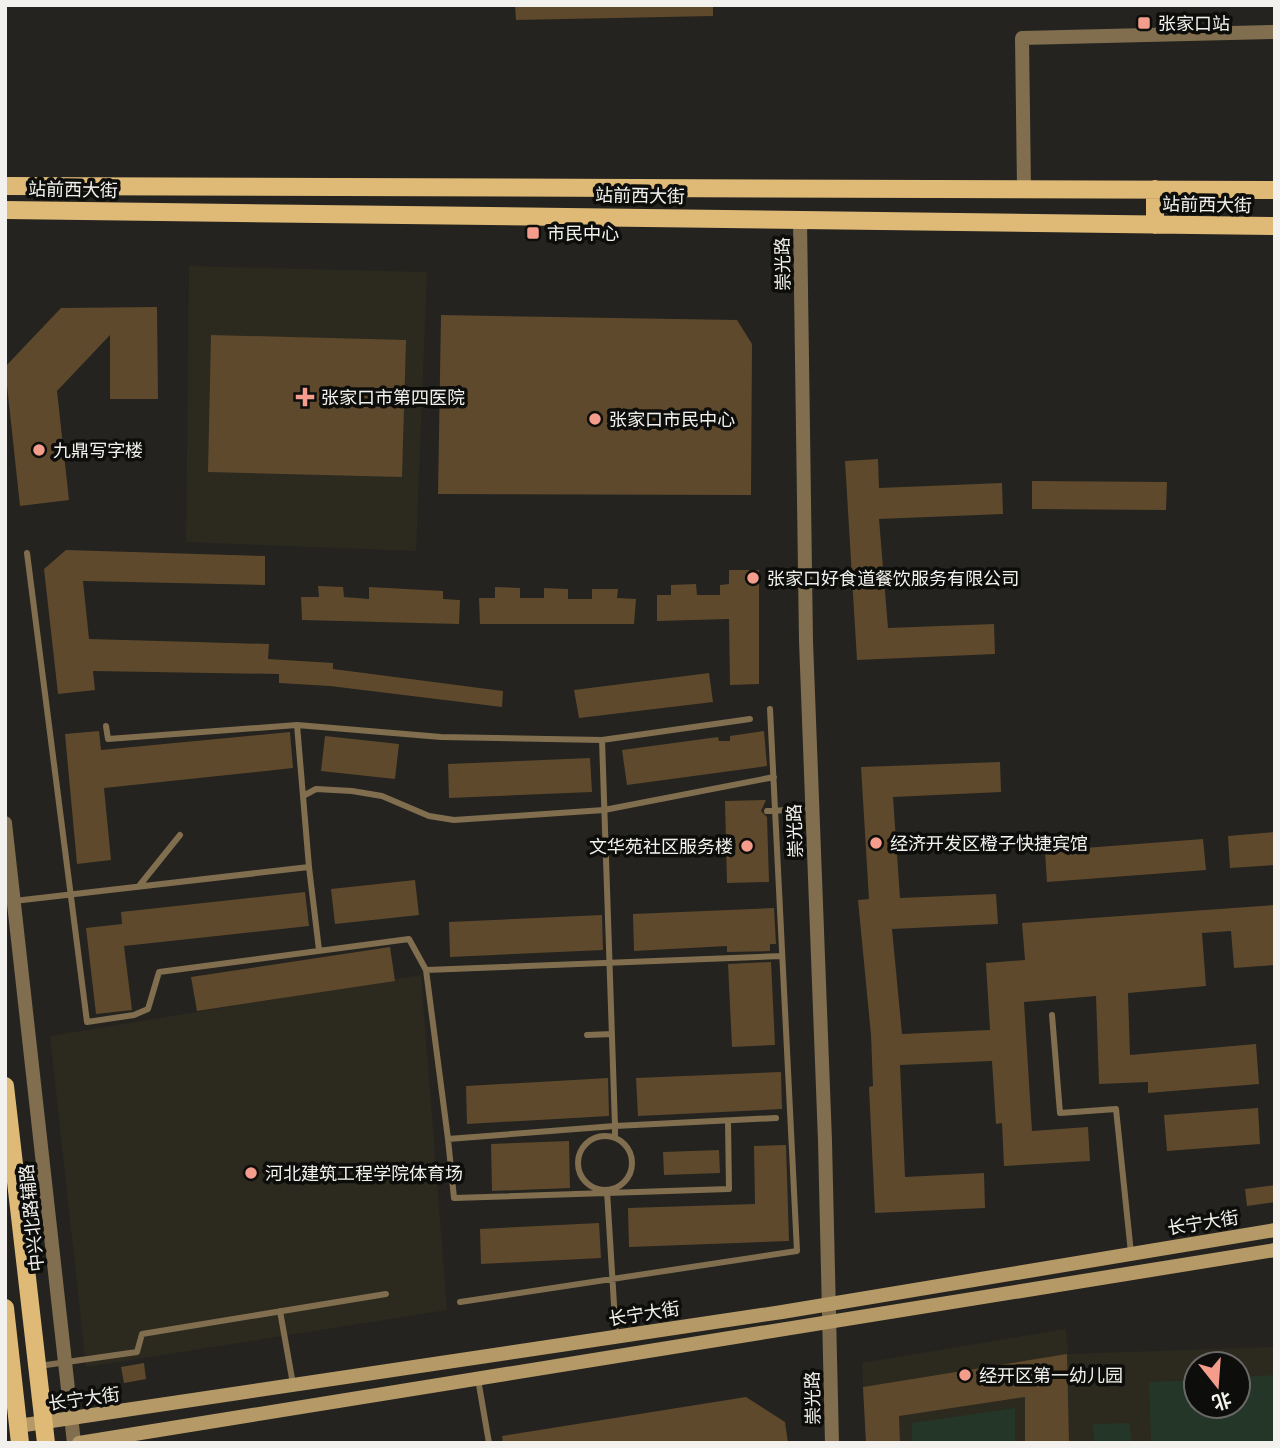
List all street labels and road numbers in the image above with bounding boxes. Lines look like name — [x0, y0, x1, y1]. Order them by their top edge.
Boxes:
street label: 站前西大街 — [28, 176, 118, 202]
street label: 站前西大街 — [595, 182, 685, 208]
street label: 站前西大街 — [1162, 191, 1252, 217]
street label: 崇光路 — [770, 237, 794, 291]
street label: 崇光路 — [781, 804, 807, 858]
street label: 中兴北路辅路 — [13, 1163, 49, 1273]
street label: 长宁大街 — [1166, 1205, 1240, 1239]
street label: 长宁大街 — [607, 1296, 681, 1330]
street label: 崇光路 — [800, 1371, 824, 1425]
street label: 长宁大街 — [47, 1381, 121, 1415]

